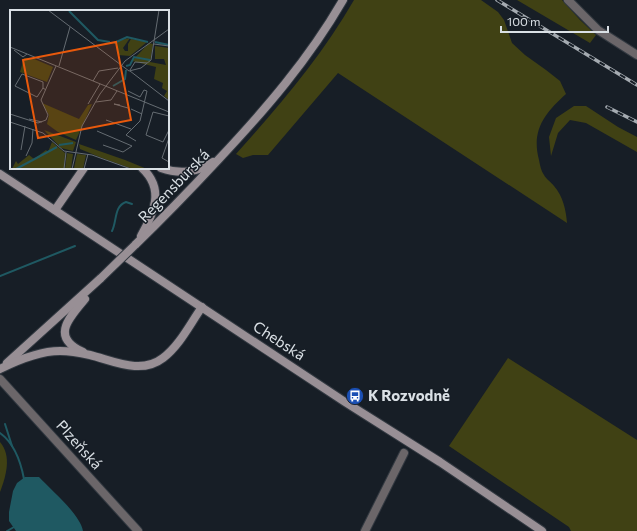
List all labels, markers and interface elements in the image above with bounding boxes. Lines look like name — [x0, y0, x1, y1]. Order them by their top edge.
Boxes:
scale bar — [501, 8, 608, 34]
inset map — [10, 10, 169, 169]
text: 100 m — [507, 14, 541, 28]
street label: Regensburská — [134, 145, 213, 226]
street label: Chebská — [250, 317, 309, 364]
bus stop icon: K Rozvodně — [345, 386, 365, 406]
place label: K Rozvodně — [368, 386, 450, 404]
street label: Plzeňská — [53, 416, 106, 473]

